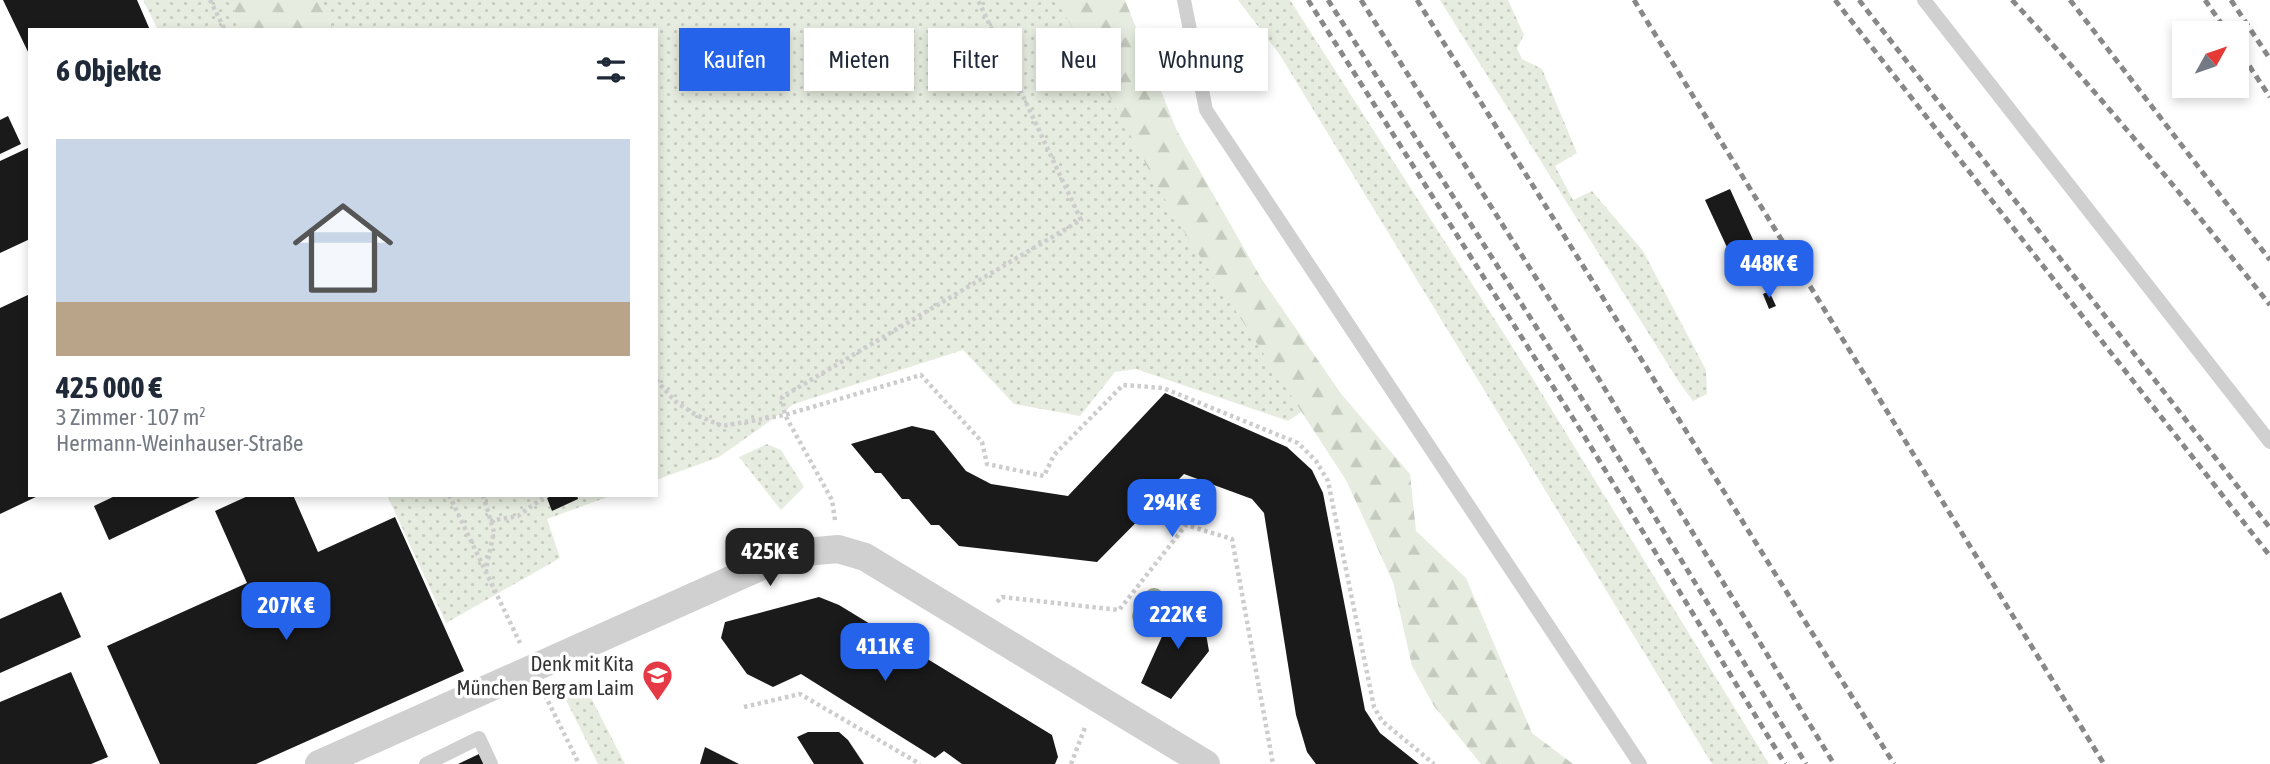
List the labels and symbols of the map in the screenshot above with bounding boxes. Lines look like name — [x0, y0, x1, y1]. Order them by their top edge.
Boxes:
north arrow — [2172, 21, 2249, 98]
pin: 448K € — [1712, 240, 1826, 300]
pin: 294K € — [1115, 480, 1229, 539]
pin: 425K € — [713, 528, 827, 588]
pin: 207K € — [229, 582, 343, 642]
pin: 222K € — [1121, 592, 1235, 651]
pin: 411K € — [828, 624, 942, 683]
place label: Denk mit Kita München Berg am Laim — [456, 651, 634, 699]
school or university icon: Denk mit Kita München Berg am Laim — [640, 659, 674, 703]

